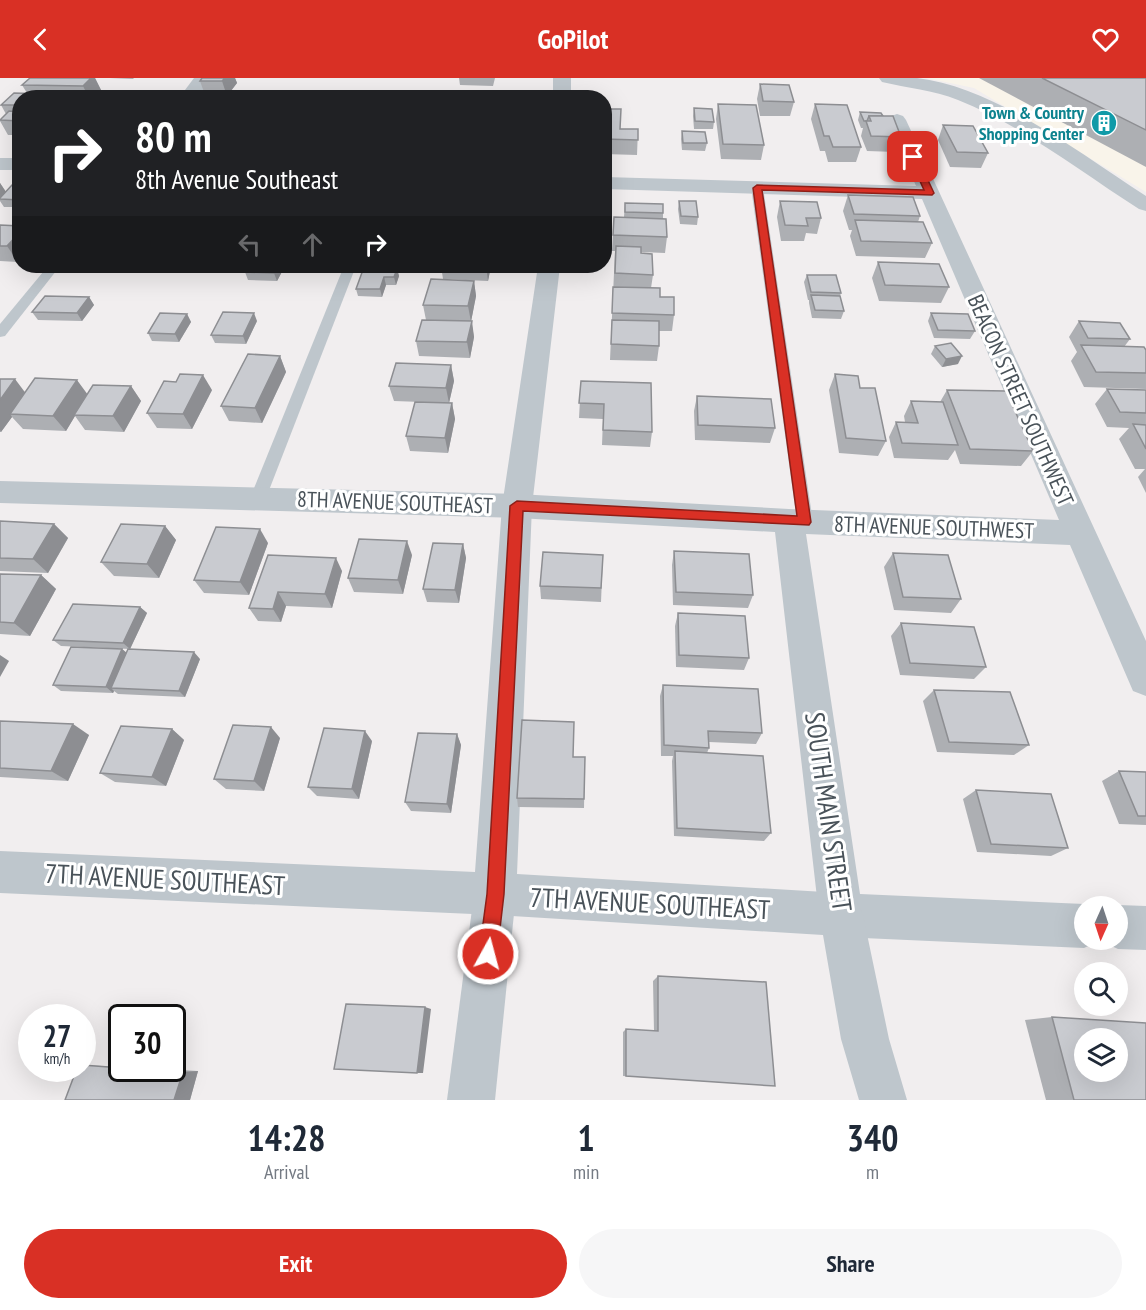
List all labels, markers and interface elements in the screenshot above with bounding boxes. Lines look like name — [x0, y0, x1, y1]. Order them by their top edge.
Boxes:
text: GoPilot — [538, 22, 608, 56]
icon: back — [24, 23, 57, 56]
icon: heart — [1089, 23, 1122, 56]
place label: Town & Country Shopping Center — [979, 101, 1085, 145]
building icon: Town & Country Shopping Center — [1089, 108, 1119, 138]
text: 80 m — [135, 109, 212, 164]
icon: right — [36, 114, 114, 192]
pin — [887, 131, 938, 182]
icon: arrive — [896, 140, 929, 173]
text: 8th Avenue Southeast — [135, 162, 338, 196]
icon: left — [233, 228, 266, 261]
icon: ahead — [296, 228, 329, 261]
icon: right — [359, 228, 392, 261]
street label: BEACON STREET SOUTHWEST — [962, 290, 1080, 510]
street label: 8TH AVENUE SOUTHEAST — [297, 485, 494, 519]
street label: 8TH AVENUE SOUTHWEST — [833, 510, 1035, 544]
street label: SOUTH MAIN STREET — [798, 710, 860, 914]
street label: 7TH AVENUE SOUTHEAST — [44, 856, 286, 902]
street label: 7TH AVENUE SOUTHEAST — [529, 880, 771, 926]
north arrow — [1074, 896, 1128, 950]
map controls — [1074, 896, 1128, 1082]
position arrow — [456, 922, 520, 986]
button: search — [1074, 962, 1128, 1016]
speed limit sign: 30 — [108, 1004, 186, 1082]
text: 27 — [43, 1016, 71, 1055]
button: layers — [1074, 1028, 1128, 1082]
text: km/h — [44, 1049, 70, 1068]
text: 14:28 — [248, 1114, 325, 1161]
text: 1 — [577, 1114, 595, 1161]
text: 340 — [847, 1114, 898, 1161]
text: Arrival — [264, 1159, 309, 1185]
text: min — [573, 1159, 599, 1185]
text: m — [866, 1159, 879, 1185]
button: Exit — [24, 1229, 567, 1298]
button: Share — [579, 1229, 1122, 1298]

